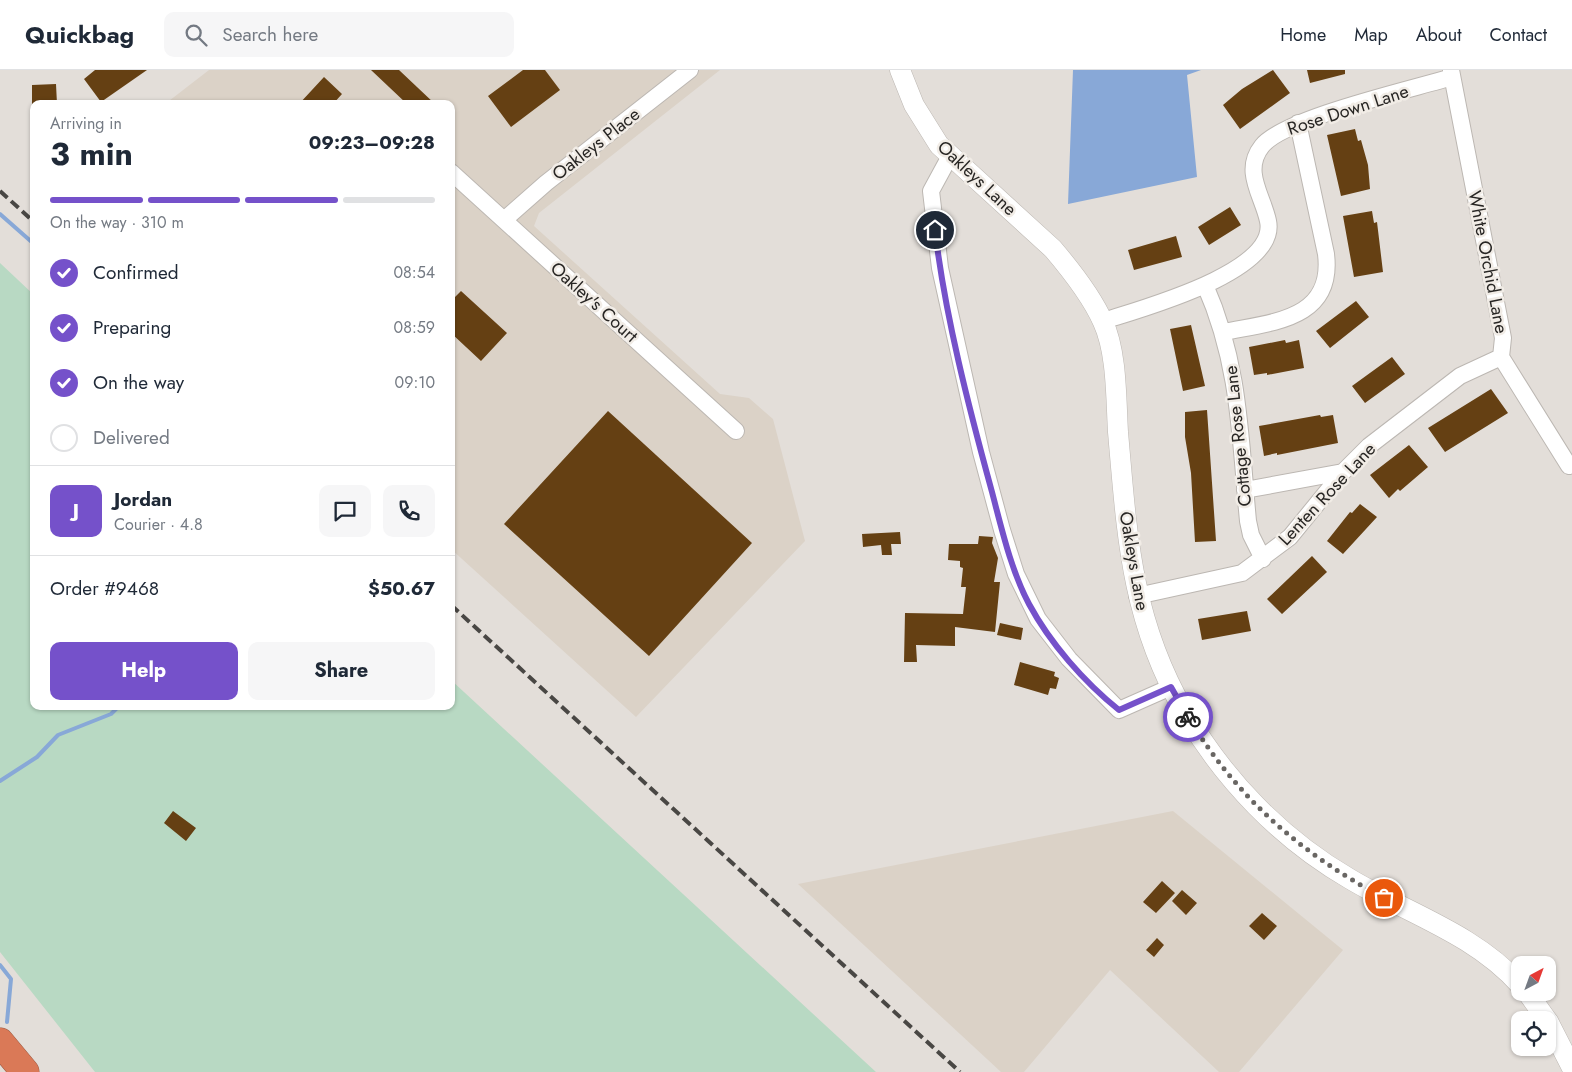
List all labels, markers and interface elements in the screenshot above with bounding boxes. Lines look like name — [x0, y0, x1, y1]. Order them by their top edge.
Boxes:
search box — [164, 12, 514, 57]
text: Quickbag — [25, 17, 134, 52]
icon: search — [182, 21, 210, 49]
text: Search here — [222, 21, 318, 48]
text: Home — [1280, 22, 1326, 48]
text: Map — [1354, 22, 1388, 48]
text: About — [1416, 22, 1461, 48]
text: Contact — [1489, 22, 1547, 48]
street label: Rose Down Lane — [1284, 78, 1412, 142]
street label: Oakleys Place — [547, 101, 645, 187]
text: Arriving in — [50, 112, 122, 135]
text: 09:23–09:28 — [309, 129, 435, 156]
text: 3 min — [50, 131, 133, 177]
street label: Oakleys Lane — [932, 134, 1022, 222]
street label: White Orchid Lane — [1461, 188, 1515, 336]
pin — [914, 209, 956, 251]
text: On the way · 310 m — [50, 211, 184, 234]
icon: home — [921, 216, 949, 244]
street label: Oakley's Court — [544, 256, 644, 349]
icon: check — [50, 259, 78, 287]
text: Confirmed — [93, 259, 179, 286]
text: 08:54 — [394, 261, 435, 284]
icon: check — [50, 314, 78, 342]
text: Preparing — [93, 314, 171, 341]
text: 08:59 — [394, 316, 435, 339]
street label: Cottage Rose Lane — [1218, 364, 1258, 508]
icon: check — [50, 369, 78, 397]
text: On the way — [93, 369, 184, 396]
text: 09:10 — [395, 371, 435, 394]
text: Delivered — [93, 424, 170, 451]
street label: Lenten Rose Lane — [1272, 437, 1382, 551]
button: chat — [319, 485, 371, 537]
button: phone — [383, 485, 435, 537]
text: Jordan — [114, 486, 172, 513]
text: J — [73, 497, 79, 524]
street label: Oakleys Lane — [1113, 510, 1155, 612]
text: Courier · 4.8 — [114, 513, 203, 536]
text: Order #9468 — [50, 575, 159, 602]
text: $50.67 — [368, 575, 435, 602]
button: Help — [50, 642, 238, 700]
button: Share — [248, 642, 435, 700]
courier — [1163, 692, 1213, 742]
icon: bike — [1174, 703, 1202, 731]
pin — [1363, 877, 1405, 919]
icon: bag — [1370, 884, 1398, 912]
north arrow — [1511, 956, 1556, 1001]
map controls — [1511, 956, 1556, 1056]
button: locate — [1511, 1011, 1556, 1056]

